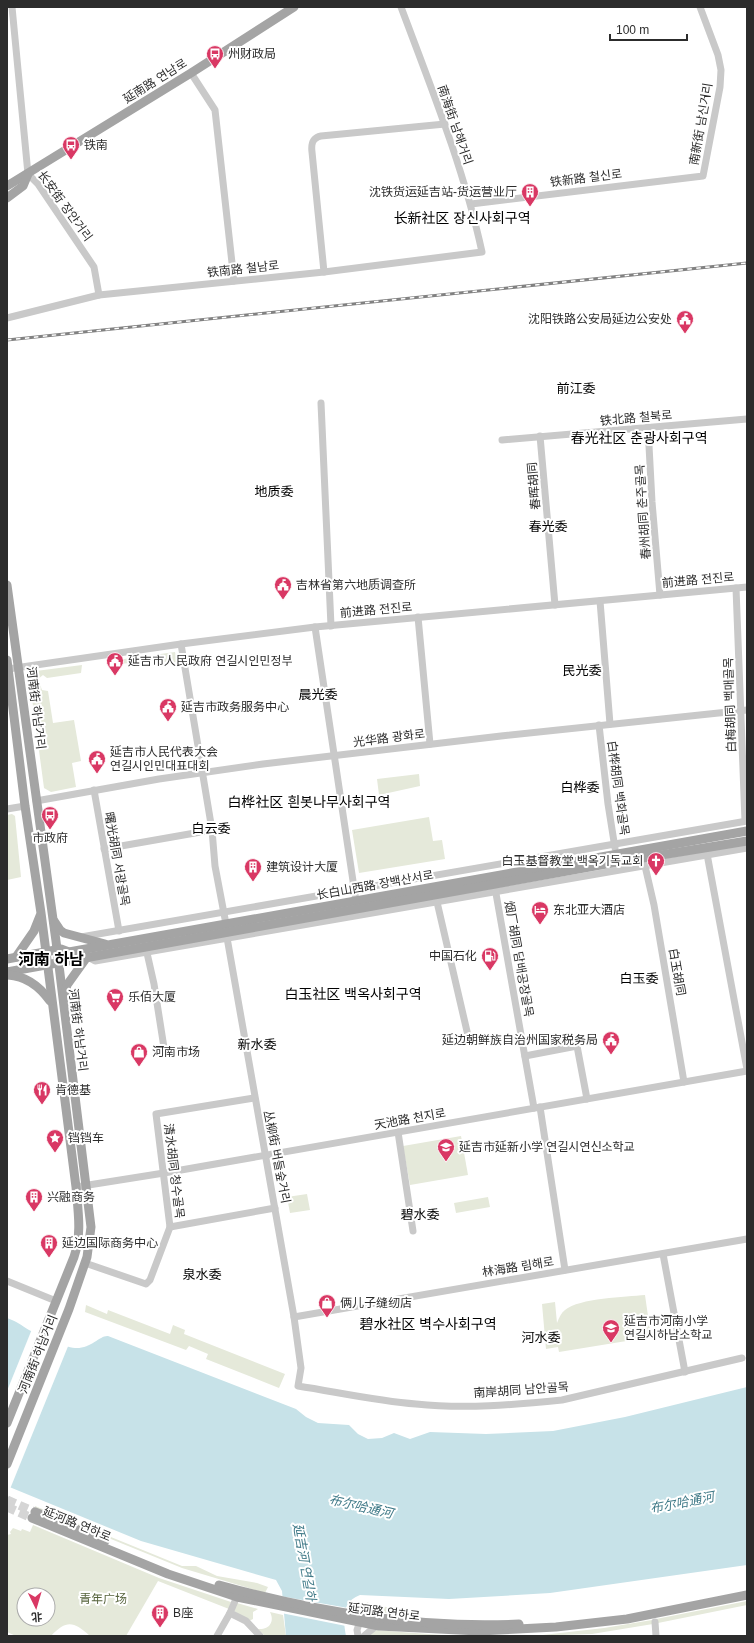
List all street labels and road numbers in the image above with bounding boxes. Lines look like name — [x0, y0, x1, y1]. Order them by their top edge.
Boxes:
street label: 延南路 연남로 — [121, 56, 189, 106]
street label: 南新街 남신거리 — [687, 82, 715, 166]
street label: 南海街 남해거리 — [435, 83, 475, 167]
street label: 铁新路 철신로 — [549, 167, 623, 189]
street label: 长安街 장안거리 — [35, 168, 95, 244]
street label: 铁南路 철남로 — [206, 258, 280, 280]
street label: 铁北路 철북로 — [599, 408, 673, 428]
street label: 春晖胡同 — [525, 461, 543, 511]
street label: 春州胡同 춘주골목 — [633, 464, 653, 560]
street label: 前进路 전진로 — [661, 570, 735, 590]
street label: 前进路 전진로 — [339, 600, 413, 620]
street label: 白梅胡同 백매골목 — [721, 657, 739, 753]
street label: 河南街 하남거리 — [24, 666, 48, 750]
street label: 光华路 광화로 — [352, 727, 426, 749]
street label: 白桦胡同 백화골목 — [604, 740, 632, 836]
street label: 曙光胡同 서광골목 — [102, 811, 132, 907]
street label: 长白山西路 장백산서로 — [315, 868, 435, 902]
street label: 烟厂胡同 담배공장골목 — [502, 900, 536, 1018]
street label: 白玉胡同 — [666, 947, 688, 997]
street label: 河南街 하남거리 — [66, 988, 90, 1072]
street label: 天池路 천지로 — [373, 1106, 447, 1132]
street label: 丛柳街 버들숲거리 — [261, 1109, 293, 1205]
street label: 清水胡同 청수골목 — [161, 1123, 187, 1219]
street label: 林海路 림해로 — [481, 1254, 555, 1280]
street label: 河南街 하남거리 — [16, 1313, 60, 1395]
street label: 南岸胡同 남안골목 — [473, 1380, 569, 1400]
street label: 延河路 연하로 — [41, 1504, 113, 1544]
street label: 延河路 연하로 — [347, 1601, 421, 1623]

